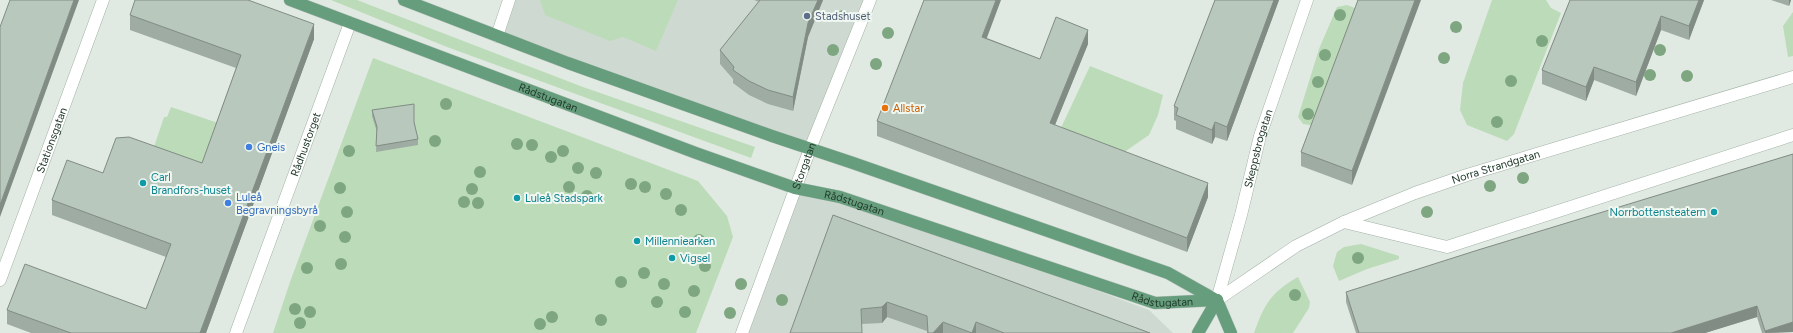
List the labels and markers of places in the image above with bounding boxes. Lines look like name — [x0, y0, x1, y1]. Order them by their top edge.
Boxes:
place label: Stadshuset — [815, 10, 871, 23]
marker: Stadshuset — [802, 11, 812, 21]
place label: Allstar — [893, 102, 924, 115]
marker: Allstar — [880, 103, 890, 113]
place label: Gneis — [257, 141, 285, 154]
marker: Gneis — [244, 142, 254, 152]
place label: Carl Brandfors-huset — [151, 171, 231, 197]
marker: Carl Brandfors-huset — [138, 178, 148, 188]
place label: Luleå Begravningsbyrå — [236, 191, 318, 217]
place label: Luleå Stadspark — [525, 192, 603, 205]
marker: Luleå Stadspark — [512, 193, 522, 203]
marker: Luleå Begravningsbyrå — [223, 198, 233, 208]
place label: Norrbottensteatern — [1610, 206, 1706, 219]
marker: Norrbottensteatern — [1709, 207, 1719, 217]
place label: Millenniearken — [645, 235, 715, 248]
marker: Millenniearken — [632, 236, 642, 246]
place label: Vigsel — [680, 252, 710, 265]
marker: Vigsel — [667, 253, 677, 263]

